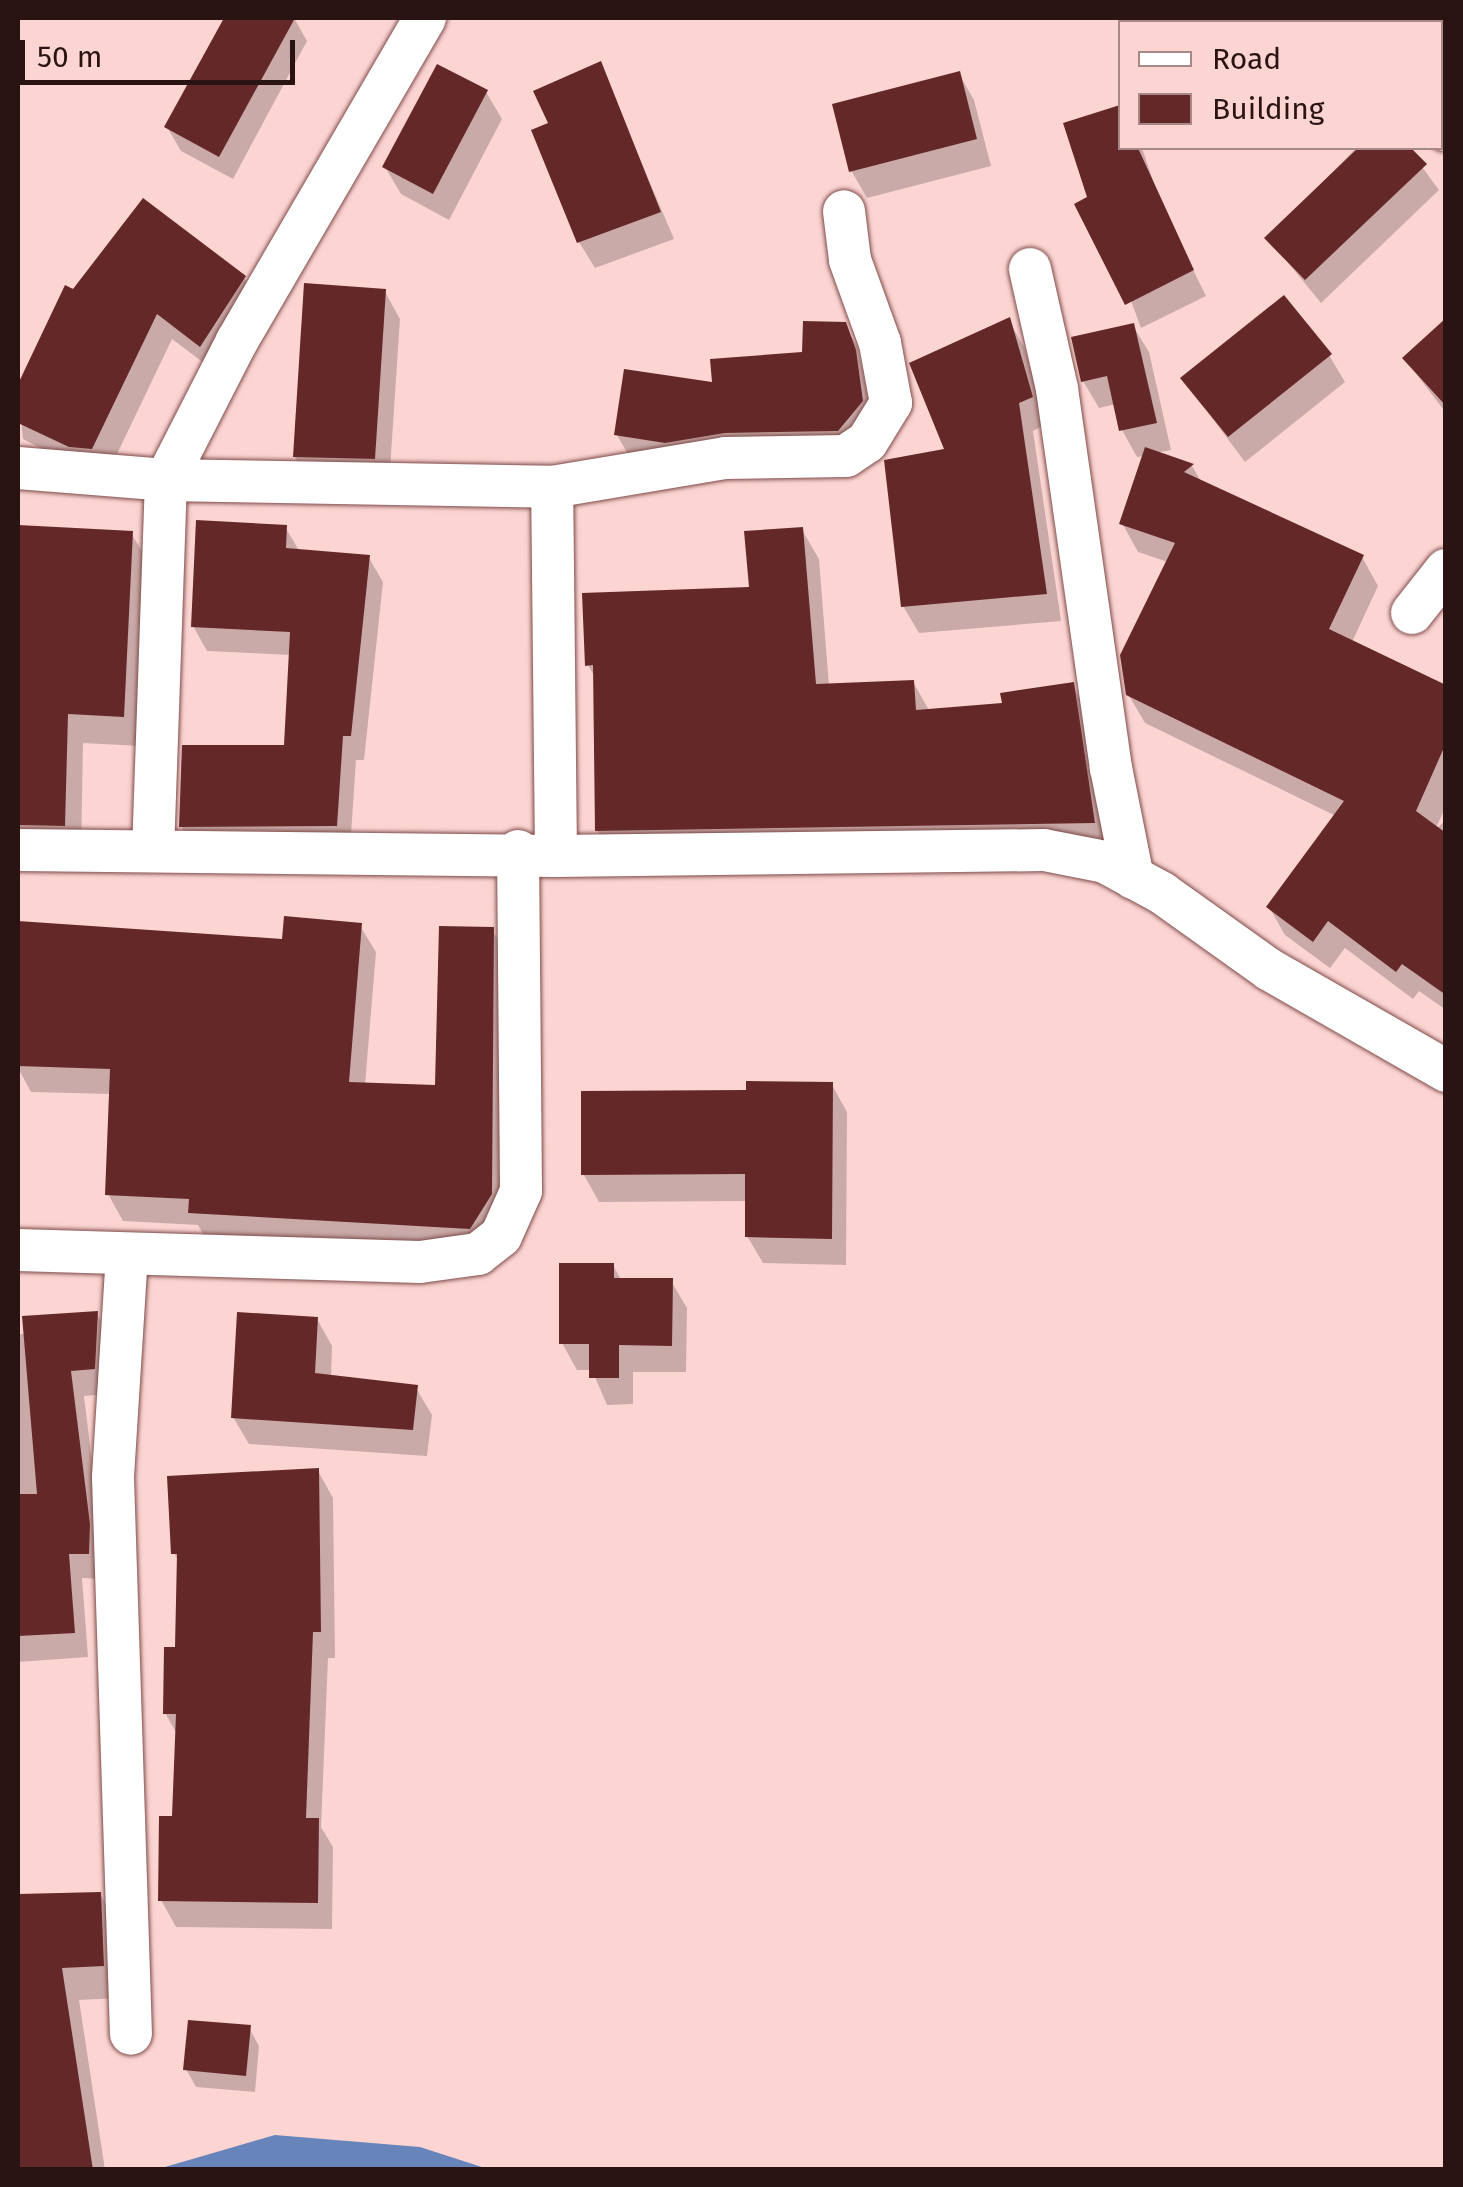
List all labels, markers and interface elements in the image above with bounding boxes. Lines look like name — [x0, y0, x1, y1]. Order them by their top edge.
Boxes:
scale bar — [25, 20, 300, 82]
legend — [1118, 20, 1443, 150]
text: 50 m — [37, 39, 102, 75]
text: Road — [1212, 41, 1281, 77]
text: Building — [1212, 91, 1324, 127]

